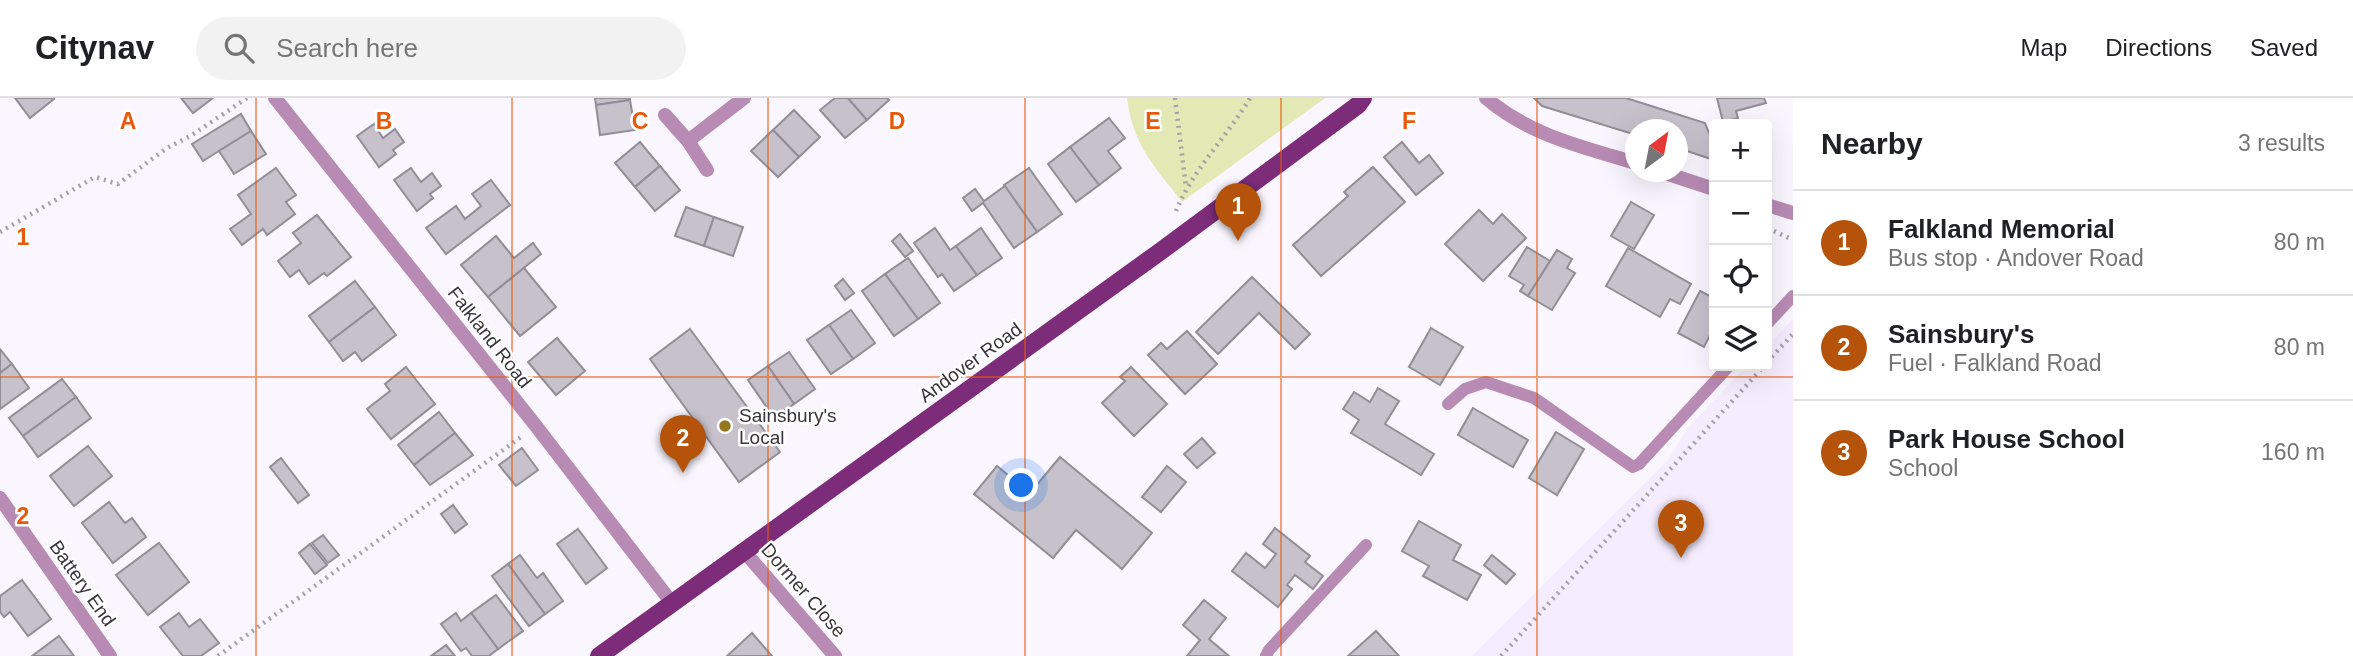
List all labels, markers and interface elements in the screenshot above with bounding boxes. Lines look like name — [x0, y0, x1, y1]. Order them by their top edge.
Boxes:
search box — [196, 17, 686, 80]
text: Citynav — [35, 29, 154, 66]
icon: search — [220, 29, 258, 67]
text: Search here — [276, 33, 418, 63]
text: Map — [2021, 34, 2067, 61]
text: Directions — [2105, 34, 2212, 61]
text: Saved — [2250, 34, 2318, 61]
text: A — [120, 108, 136, 134]
text: B — [376, 108, 392, 134]
text: C — [632, 108, 648, 134]
text: D — [889, 108, 905, 134]
text: E — [1145, 108, 1161, 134]
text: F — [1402, 108, 1416, 134]
north arrow — [1625, 119, 1688, 182]
map controls — [1709, 119, 1772, 371]
button: + — [1709, 119, 1772, 182]
text: Nearby — [1821, 127, 1923, 160]
text: 3 results — [2238, 130, 2325, 156]
button: − — [1709, 182, 1772, 245]
pin: 1 — [1215, 183, 1261, 241]
text: Falkland Memorial — [1888, 214, 2115, 244]
text: 1 — [17, 224, 30, 250]
text: 1 — [1838, 229, 1850, 255]
text: 80 m — [2274, 229, 2325, 255]
button: locate — [1709, 245, 1772, 308]
text: Bus stop · Andover Road — [1888, 245, 2144, 271]
street label: Falkland Road — [444, 283, 536, 392]
button: layers — [1709, 308, 1772, 371]
street label: Andover Road — [915, 318, 1026, 407]
text: Sainsbury's — [1888, 319, 2034, 349]
text: 2 — [1838, 334, 1850, 360]
text: 80 m — [2274, 334, 2325, 360]
text: Fuel · Falkland Road — [1888, 350, 2102, 376]
place label: Sainsbury's Local — [739, 405, 837, 448]
pin: 2 — [660, 415, 706, 473]
marker: Sainsbury's Local — [717, 418, 733, 434]
text: Park House School — [1888, 424, 2125, 454]
text: 3 — [1838, 439, 1850, 465]
text: 160 m — [2261, 439, 2325, 465]
text: School — [1888, 455, 1958, 481]
your location — [1004, 468, 1038, 502]
pin: 3 — [1658, 500, 1704, 558]
text: 2 — [17, 503, 29, 529]
street label: Battery End — [46, 537, 120, 630]
street label: Dormer Close — [757, 539, 850, 641]

